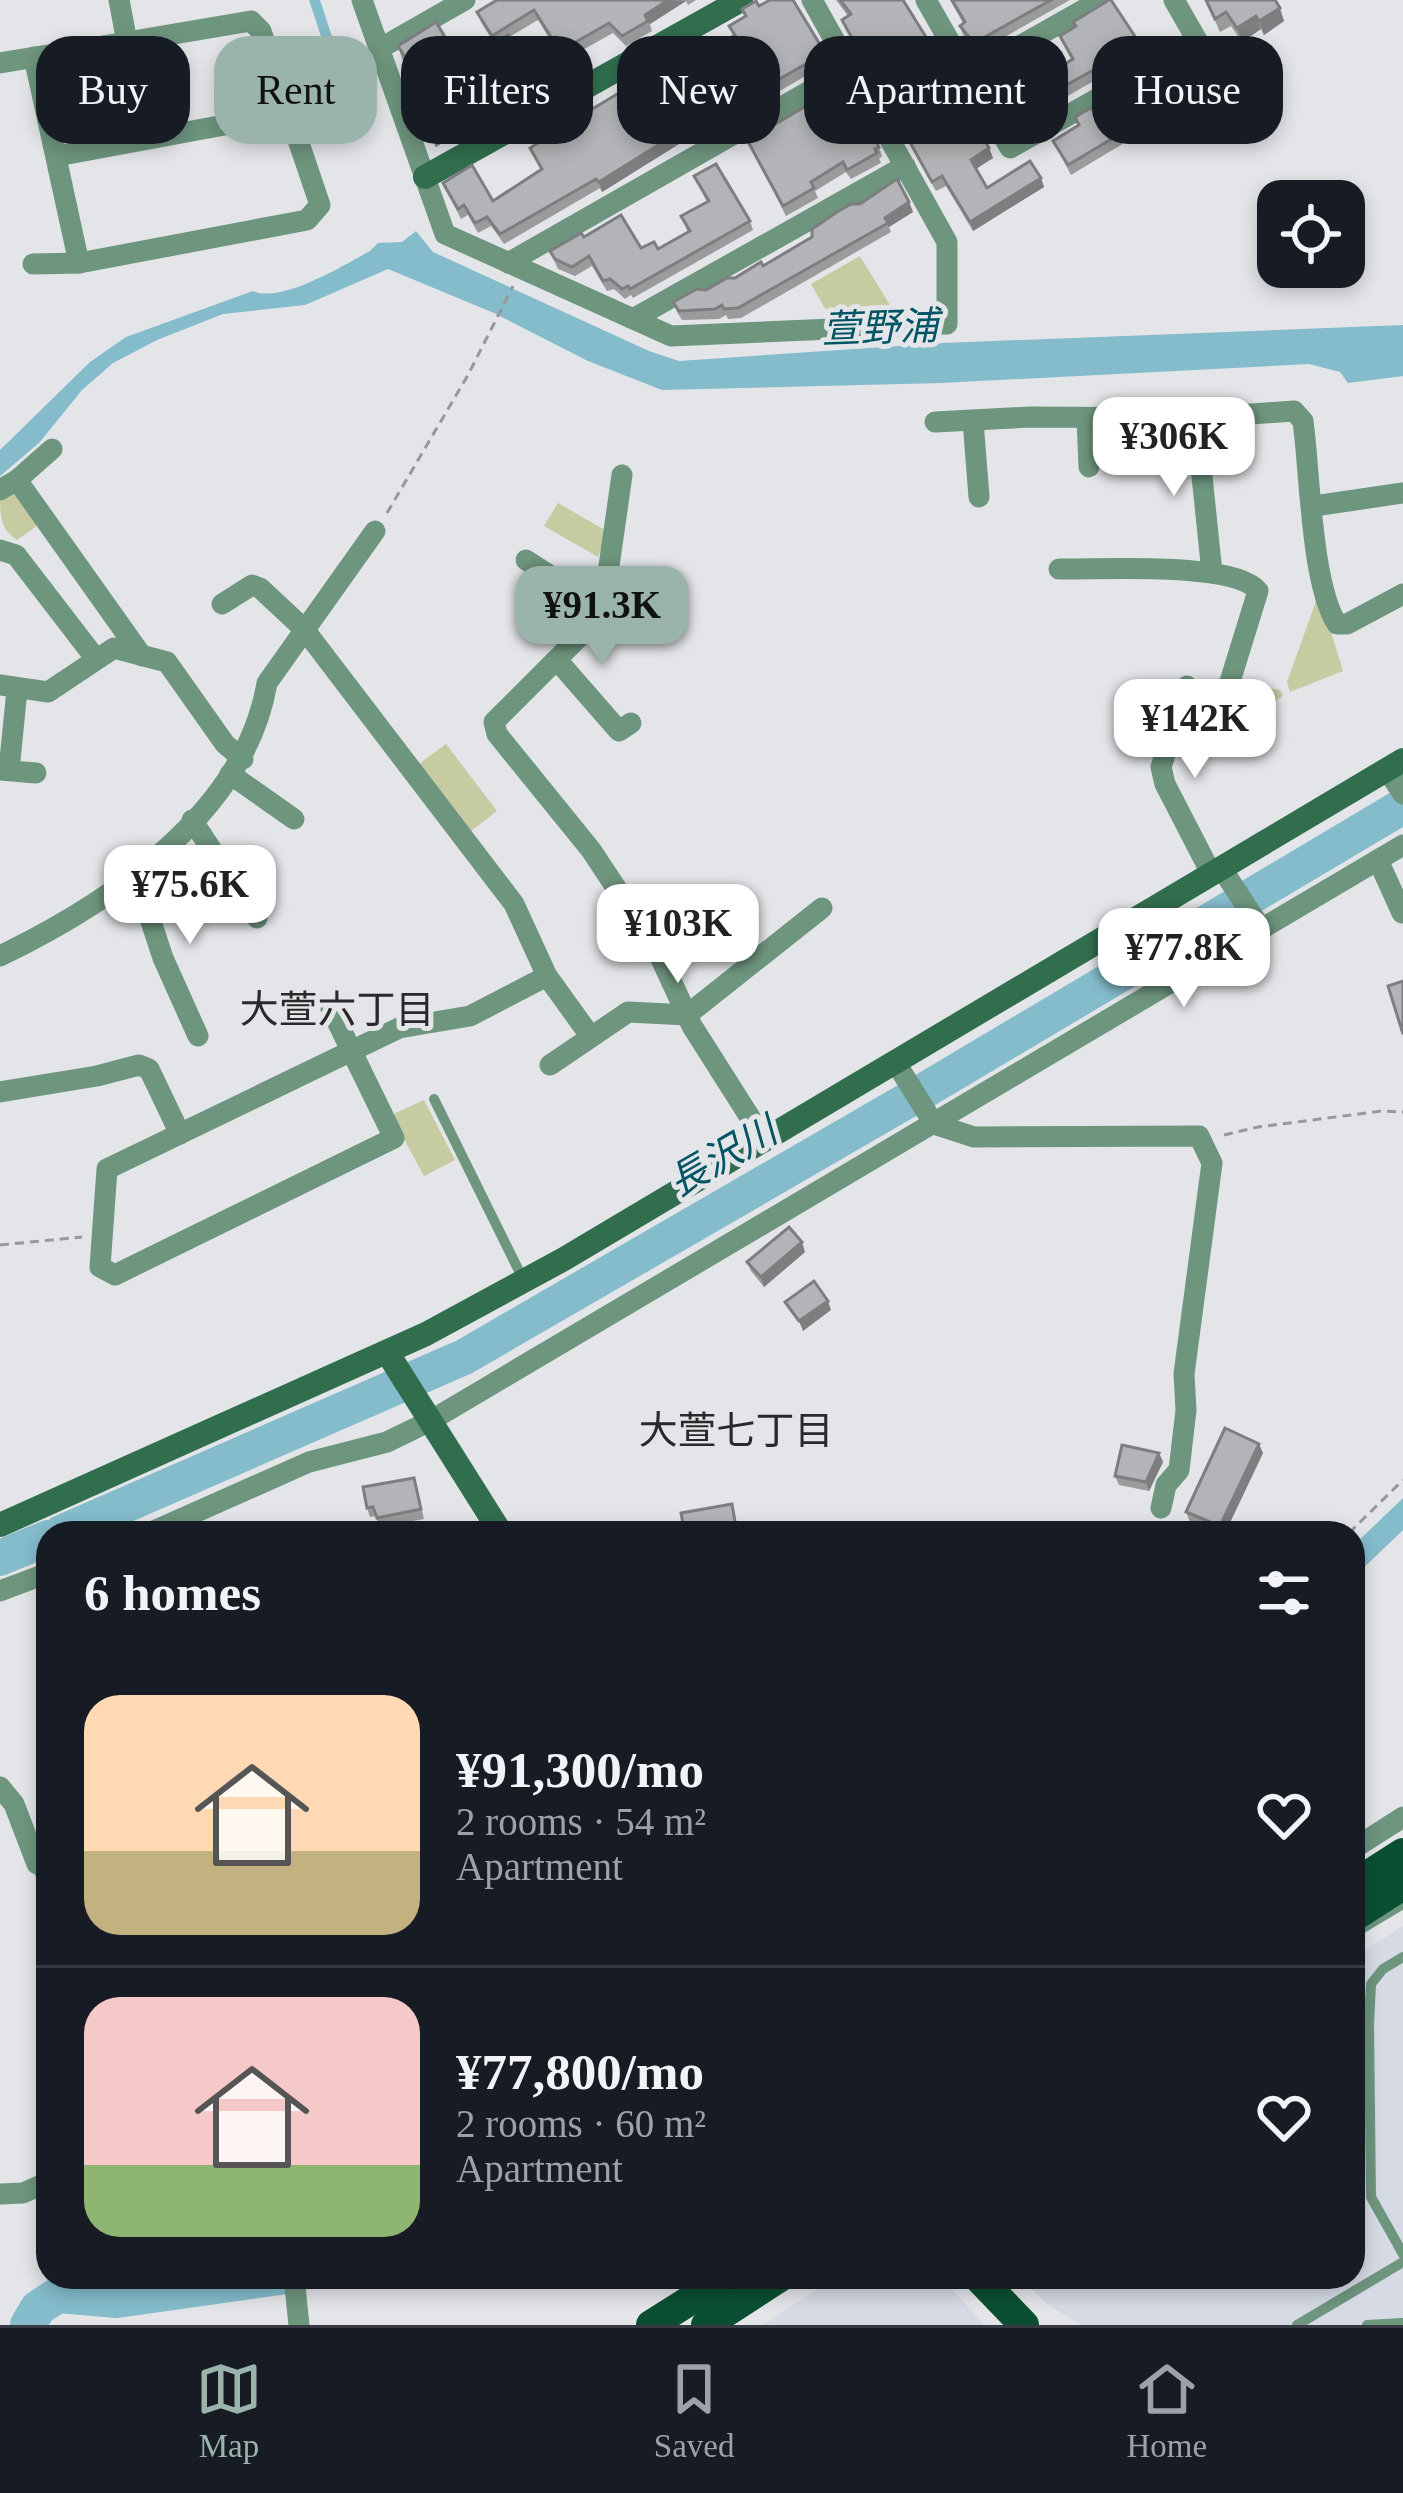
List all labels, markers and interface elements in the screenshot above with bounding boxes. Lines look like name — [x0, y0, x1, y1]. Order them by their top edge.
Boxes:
chip: Buy — [36, 36, 190, 144]
chip: Rent — [214, 36, 377, 144]
chip: Filters — [401, 36, 593, 144]
chip: New — [617, 36, 780, 144]
chip: Apartment — [804, 36, 1068, 144]
chip: House — [1092, 36, 1283, 144]
map controls — [1257, 180, 1365, 288]
button: locate — [1257, 180, 1365, 288]
water label: 萱野浦 — [821, 304, 945, 351]
pin: ¥306K — [1090, 397, 1258, 499]
text: ¥306K — [1120, 414, 1228, 457]
pin: ¥91.3K — [504, 566, 700, 668]
text: ¥91.3K — [543, 583, 661, 626]
pin: ¥142K — [1111, 679, 1279, 781]
text: ¥142K — [1141, 696, 1249, 739]
pin: ¥75.6K — [92, 845, 288, 947]
text: ¥75.6K — [131, 862, 249, 905]
pin: ¥103K — [594, 884, 762, 986]
text: ¥103K — [624, 901, 732, 944]
pin: ¥77.8K — [1086, 908, 1282, 1010]
text: ¥77.8K — [1125, 925, 1243, 968]
district label: 大萱六丁目 — [239, 988, 435, 1031]
water label: 長沢川 — [661, 1107, 787, 1204]
district label: 大萱七丁目 — [638, 1409, 834, 1452]
icon: filters — [1251, 1560, 1317, 1626]
text: 6 homes — [84, 1565, 261, 1621]
text: ¥91,300/mo — [456, 1742, 704, 1798]
icon: home — [180, 1743, 324, 1887]
icon: heart — [1251, 1782, 1317, 1848]
text: 2 rooms · 54 m² — [456, 1800, 706, 1843]
text: Apartment — [456, 1845, 623, 1888]
text: ¥77,800/mo — [456, 2044, 704, 2100]
icon: home — [180, 2045, 324, 2189]
icon: heart — [1251, 2084, 1317, 2150]
text: 2 rooms · 60 m² — [456, 2102, 706, 2145]
text: Apartment — [456, 2147, 623, 2190]
tab: Map — [196, 2356, 262, 2465]
tab: Saved — [654, 2356, 734, 2465]
tab: Home — [1126, 2356, 1207, 2465]

